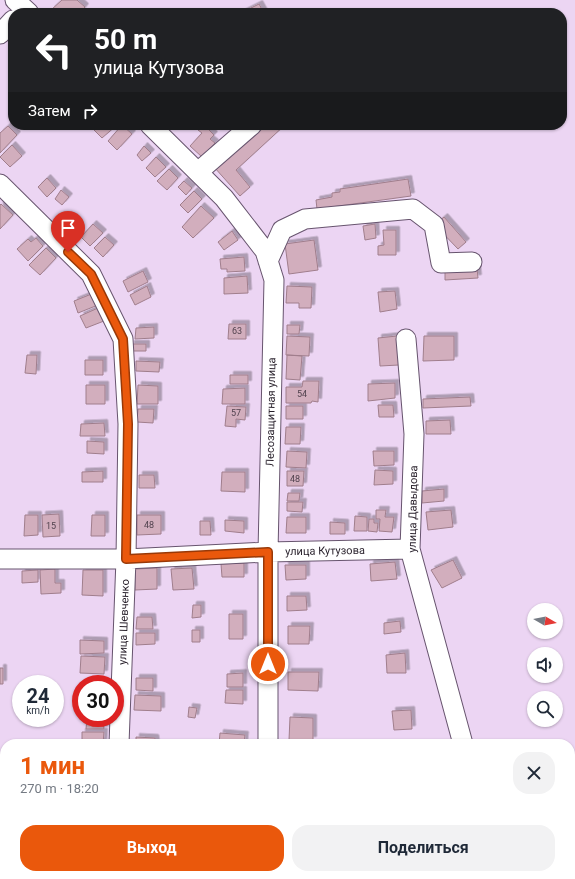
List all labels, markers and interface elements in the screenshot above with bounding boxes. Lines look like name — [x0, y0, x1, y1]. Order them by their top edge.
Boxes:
text: 50 m — [94, 23, 157, 56]
icon: left — [28, 24, 80, 76]
text: улица Кутузова — [94, 57, 224, 78]
icon: right — [79, 100, 101, 122]
text: Затем — [28, 102, 71, 120]
pin — [51, 211, 85, 252]
icon: arrive — [57, 217, 79, 239]
house number: 63 — [232, 326, 242, 336]
street label: Лесозащитная улица — [264, 357, 278, 467]
house number: 54 — [297, 389, 307, 399]
house number: 57 — [231, 408, 241, 418]
street label: улица Давыдова — [406, 465, 420, 553]
house number: 48 — [290, 474, 300, 484]
house number: 48 — [144, 520, 154, 530]
house number: 15 — [46, 521, 56, 531]
street label: улица Кутузова — [285, 544, 365, 558]
street label: улица Шевченко — [116, 579, 132, 665]
north arrow — [527, 603, 563, 639]
map controls — [527, 603, 563, 727]
position arrow — [247, 643, 289, 685]
button: sound — [527, 647, 563, 683]
speed limit sign: 30 — [72, 675, 124, 727]
text: 24 — [27, 684, 49, 708]
button: search — [527, 691, 563, 727]
text: km/h — [26, 705, 50, 716]
text: 1 мин — [20, 752, 85, 780]
button: close — [513, 752, 555, 794]
text: 270 m · 18:20 — [20, 781, 99, 796]
button: Выход — [20, 825, 284, 871]
button: Поделиться — [292, 825, 555, 871]

